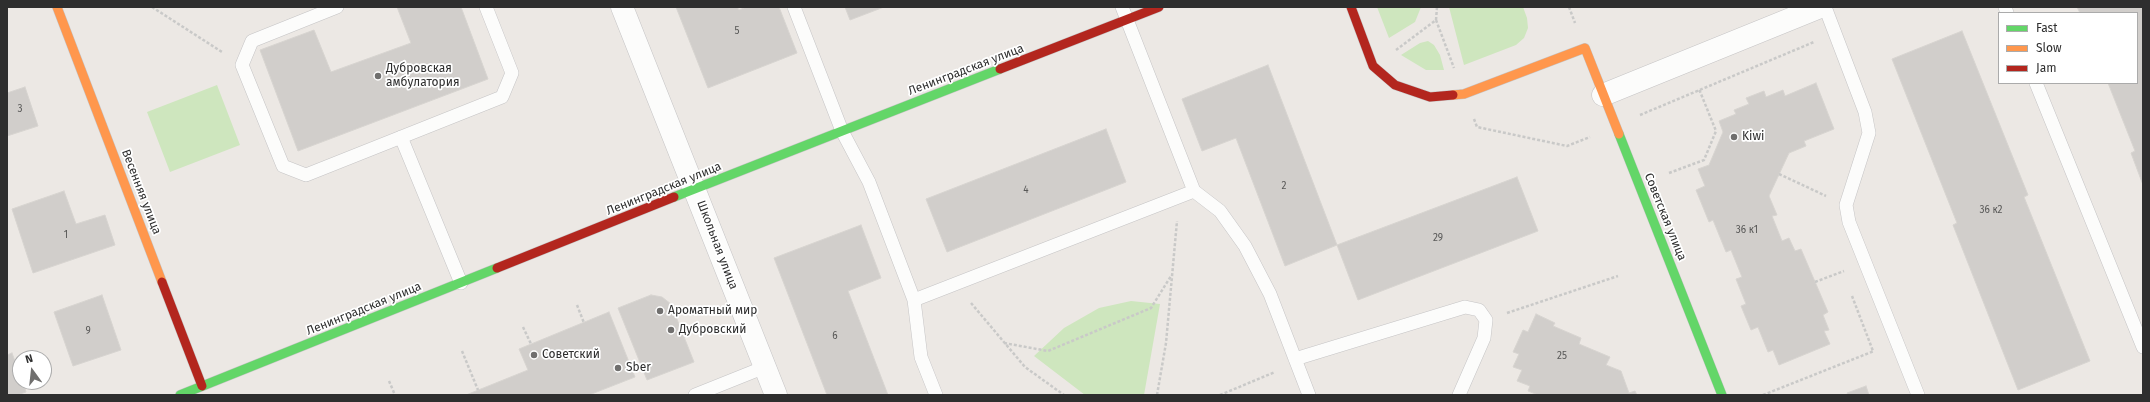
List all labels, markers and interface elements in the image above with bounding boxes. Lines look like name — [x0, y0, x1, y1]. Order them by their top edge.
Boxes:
legend — [1998, 12, 2138, 84]
text: Fast — [2036, 21, 2058, 35]
house number: 5 — [734, 25, 740, 37]
street label: Ленинградская улица — [906, 41, 1026, 99]
text: Slow — [2036, 41, 2062, 55]
text: Jam — [2036, 61, 2056, 75]
place label: Дубровская амбулатория — [386, 62, 460, 90]
marker: Дубровская амбулатория — [373, 71, 383, 81]
house number: 3 — [18, 103, 22, 115]
place label: Kiwi — [1742, 130, 1764, 144]
marker: Kiwi — [1729, 132, 1739, 142]
street label: Весенняя улица — [118, 147, 164, 237]
street label: Ленинградская улица — [604, 159, 724, 219]
street label: Советская улица — [1641, 171, 1689, 263]
house number: 2 — [1282, 180, 1286, 192]
house number: 4 — [1023, 184, 1029, 196]
street label: Школьная улица — [693, 199, 741, 291]
house number: 36 к2 — [1979, 204, 2003, 216]
house number: 36 к1 — [1736, 224, 1758, 236]
house number: 1 — [64, 229, 68, 241]
house number: 29 — [1433, 232, 1443, 244]
street label: Ленинградская улица — [304, 279, 424, 339]
place label: Ароматный мир — [668, 304, 757, 318]
marker: Ароматный мир — [655, 306, 665, 316]
place label: Дубровский — [679, 323, 746, 337]
house number: 9 — [85, 325, 91, 337]
marker: Дубровский — [666, 325, 676, 335]
house number: 6 — [832, 330, 838, 342]
place label: Советский — [542, 348, 600, 362]
north arrow — [12, 350, 52, 390]
marker: Советский — [529, 350, 539, 360]
house number: 25 — [1557, 350, 1567, 362]
text: N — [24, 352, 34, 366]
place label: Sber — [626, 361, 651, 375]
marker: Sber — [613, 363, 623, 373]

